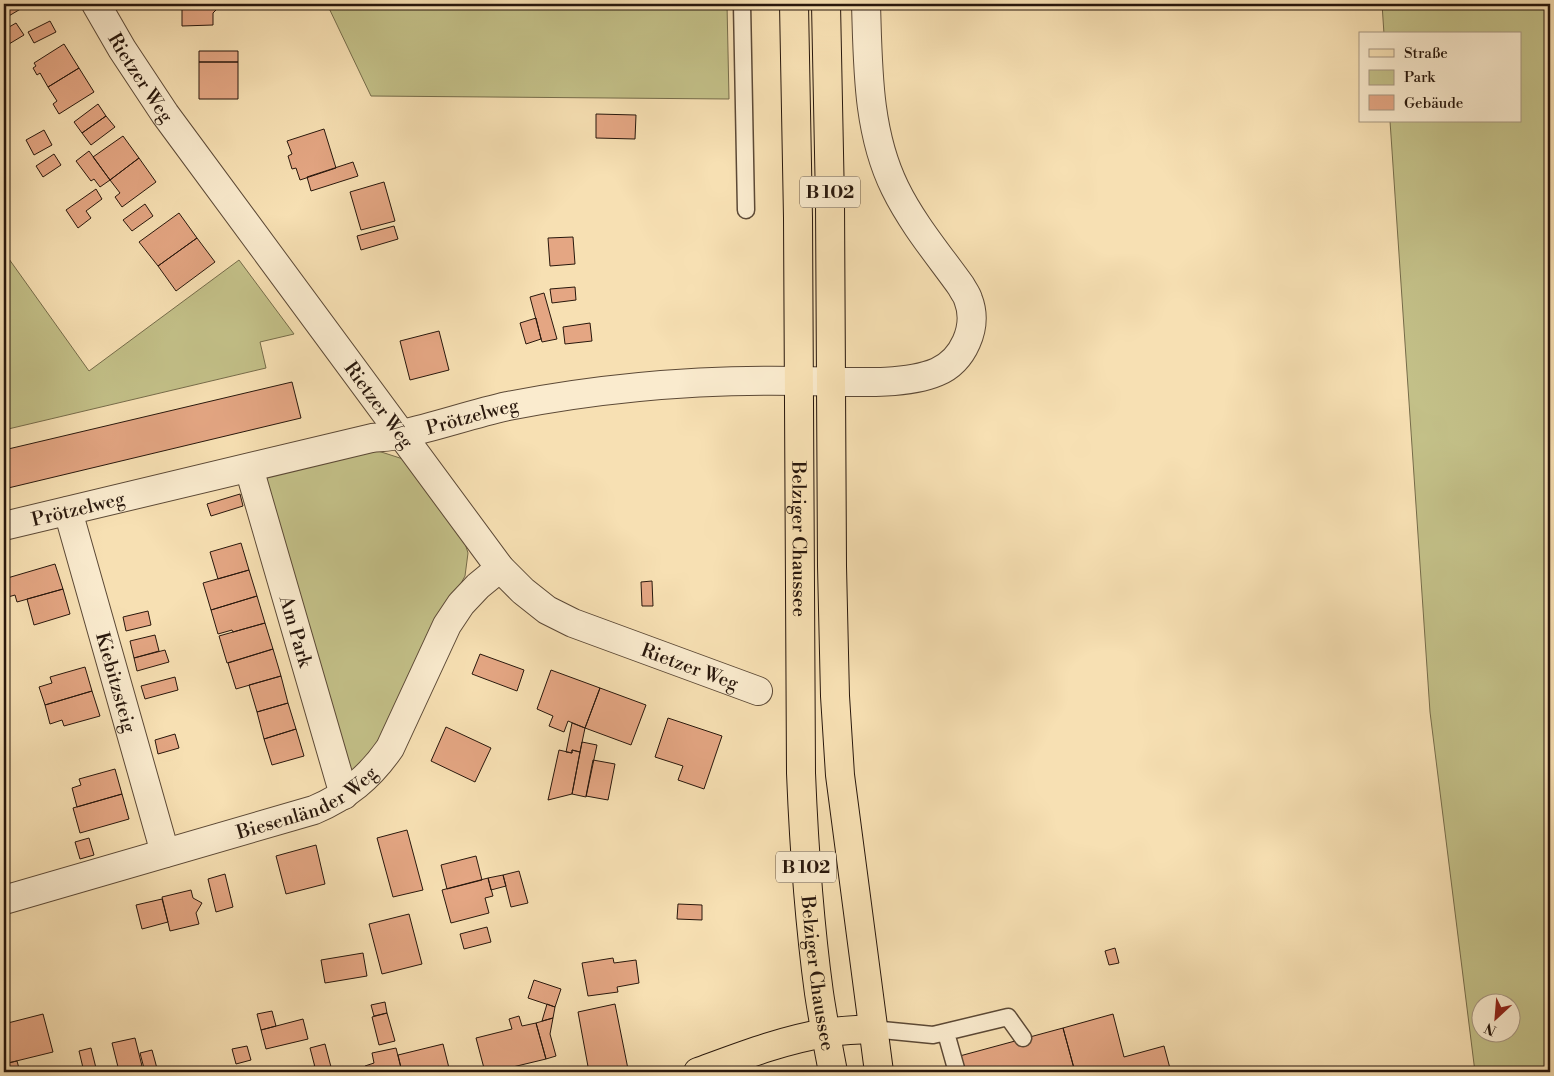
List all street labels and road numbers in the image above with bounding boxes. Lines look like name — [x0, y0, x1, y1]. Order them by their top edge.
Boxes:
street label: Rietzer Weg — [102, 29, 178, 128]
road number: B 102 — [800, 176, 860, 208]
street label: Rietzer Weg — [339, 357, 419, 453]
street label: Prötzelweg — [423, 393, 521, 441]
street label: Belziger Chaussee — [786, 460, 811, 617]
street label: Prötzelweg — [29, 487, 127, 532]
street label: Am Park — [273, 592, 317, 671]
street label: Kiebitzsteig — [90, 630, 141, 736]
street label: Rietzer Weg — [638, 638, 742, 696]
street label: Biesenländer Weg — [233, 761, 383, 845]
road number: B 102 — [776, 852, 836, 882]
street label: Belziger Chaussee — [795, 894, 840, 1053]

